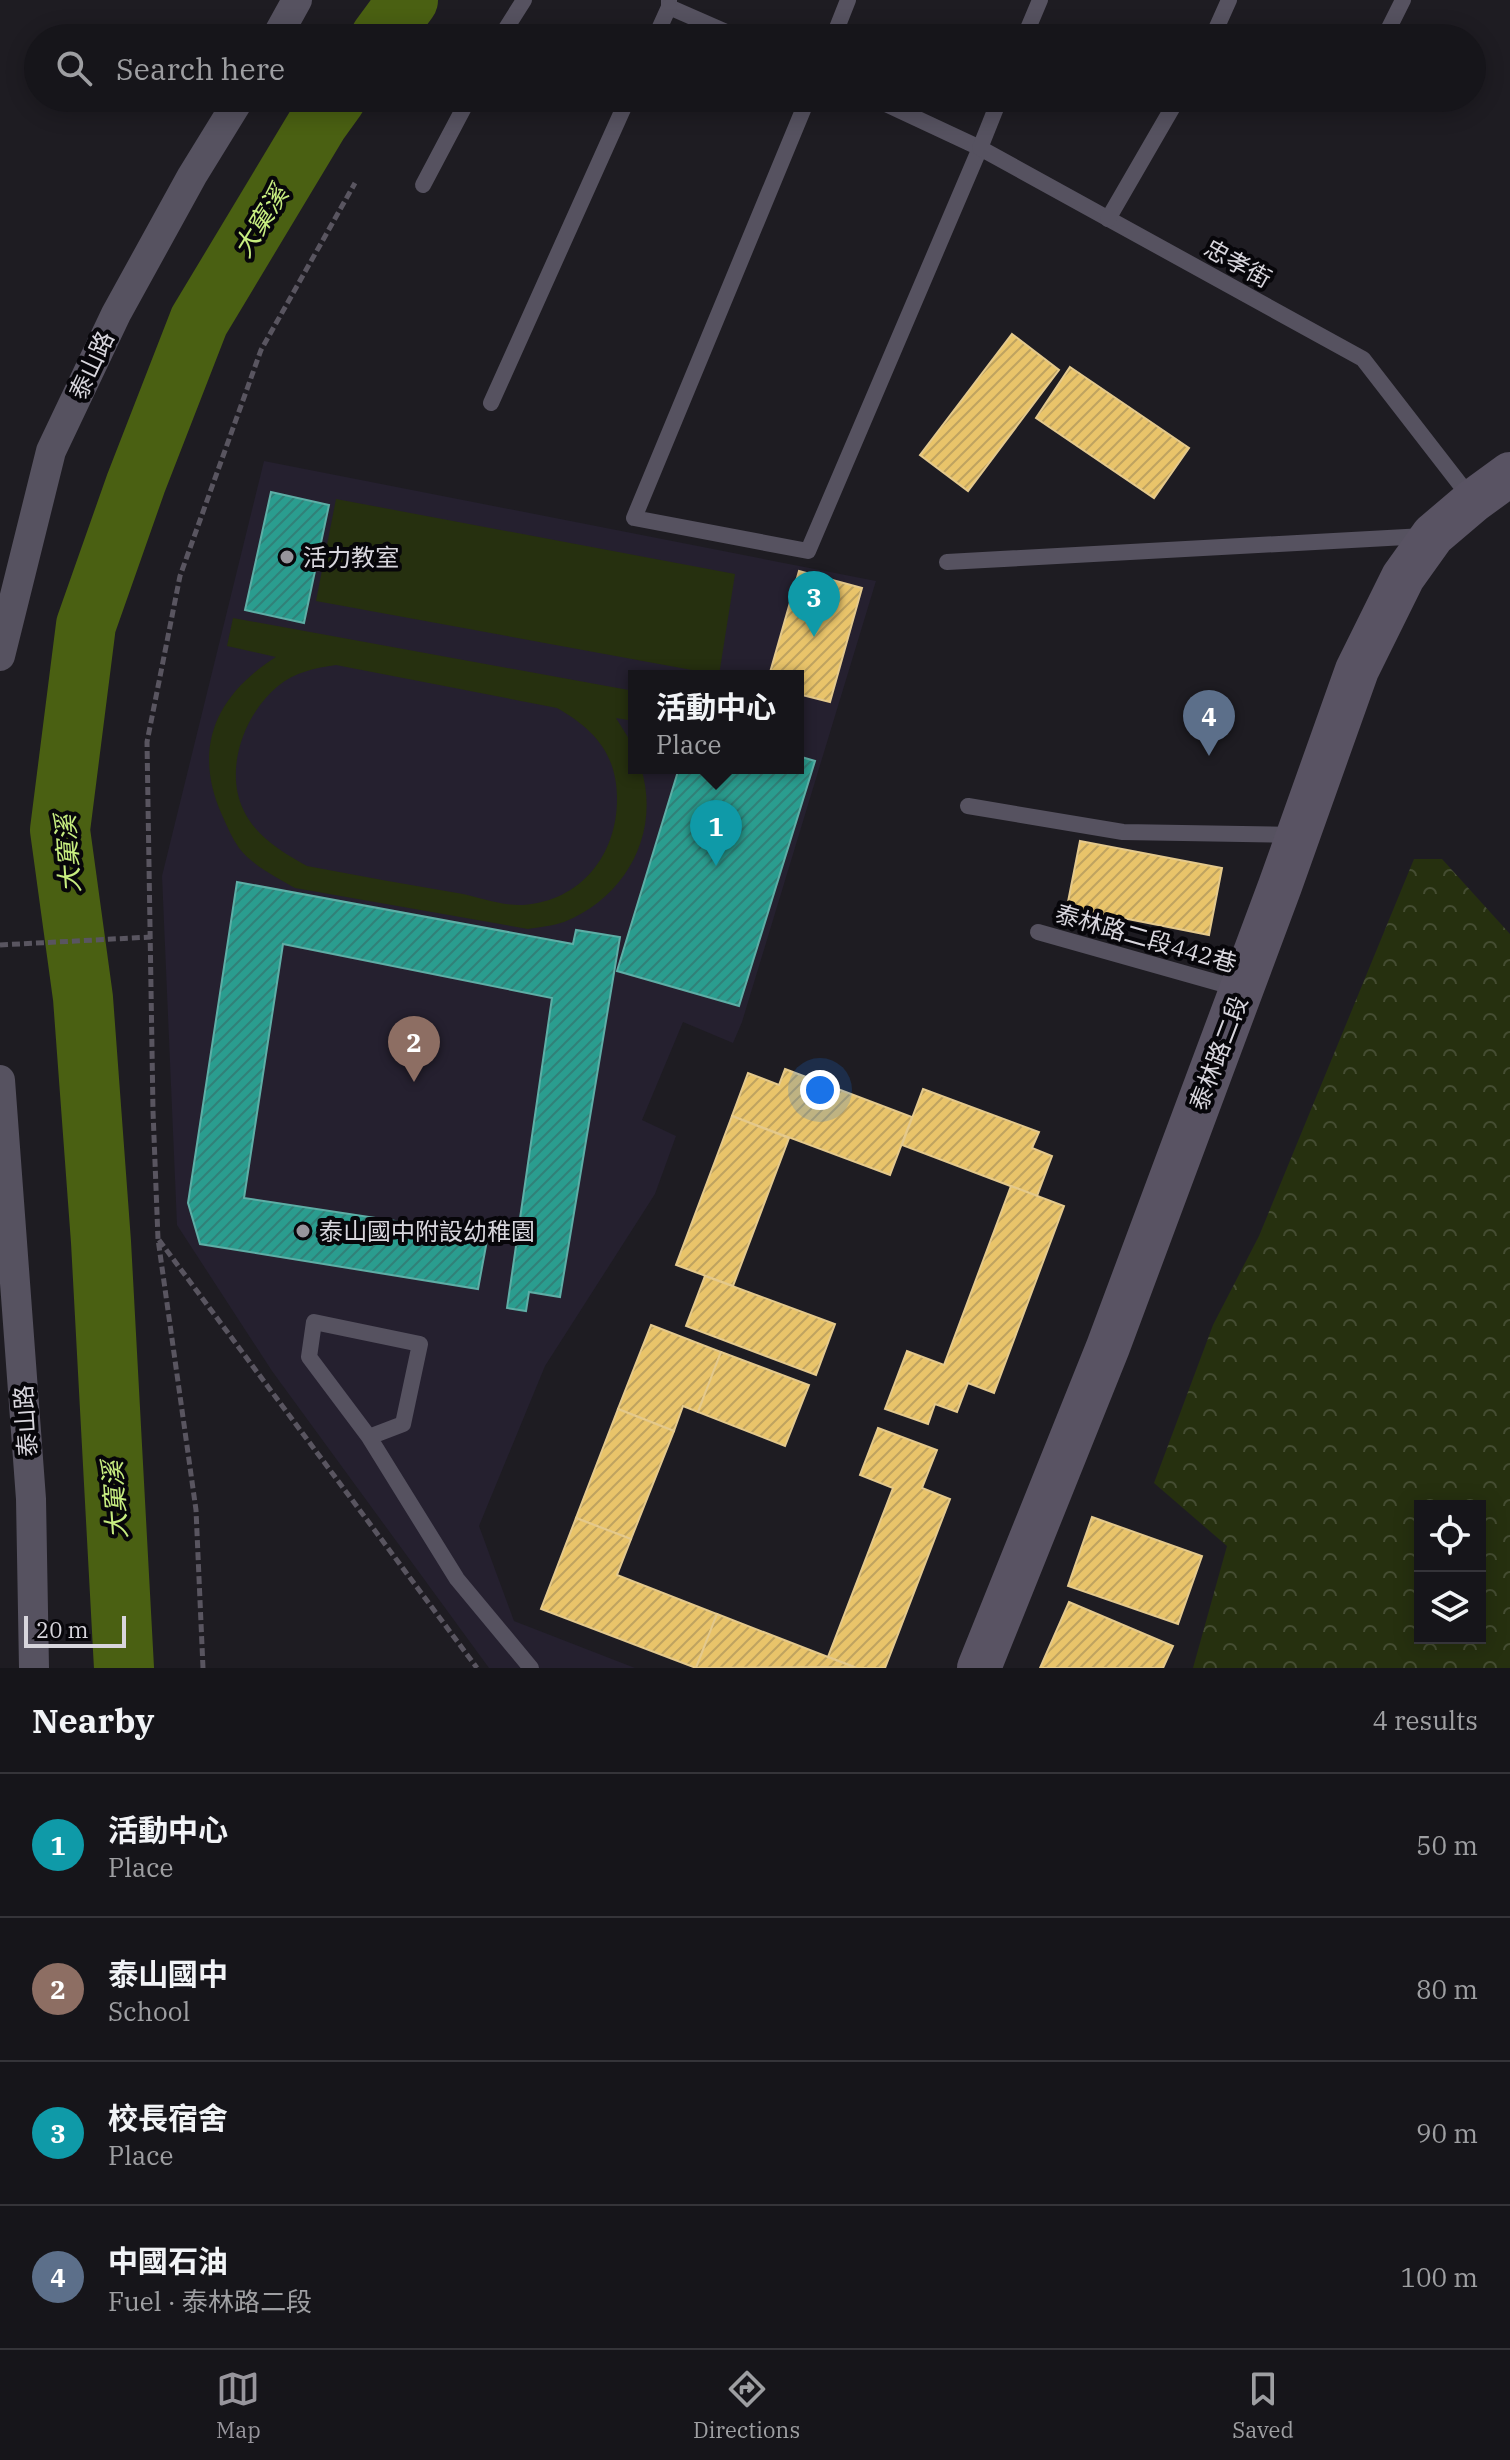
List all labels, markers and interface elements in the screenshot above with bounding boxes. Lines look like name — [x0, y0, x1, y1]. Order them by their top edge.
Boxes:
search box — [24, 24, 1486, 112]
icon: search — [52, 46, 96, 90]
text: Search here — [116, 49, 285, 88]
water label: 大窠溪 — [225, 176, 297, 263]
street label: 忠孝街 — [1199, 232, 1277, 294]
street label: 泰山路 — [61, 326, 121, 404]
place label: 活力教室 — [303, 541, 399, 573]
marker: 活力教室 — [278, 548, 296, 566]
pin: 3 — [788, 571, 840, 637]
popup — [628, 670, 804, 774]
text: 活動中心 — [656, 687, 776, 726]
pin: 4 — [1183, 690, 1235, 756]
text: Place — [656, 727, 721, 761]
pin: 1 — [690, 800, 742, 866]
water label: 大窠溪 — [47, 810, 87, 894]
street label: 泰林路二段442巷 — [1052, 897, 1240, 979]
street label: 泰林路二段 — [1182, 991, 1254, 1115]
pin: 2 — [388, 1016, 440, 1082]
your location — [800, 1070, 840, 1110]
place label: 泰山國中附設幼稚園 — [319, 1215, 535, 1247]
marker: 泰山國中附設幼稚園 — [294, 1222, 312, 1240]
street label: 泰山路 — [7, 1384, 43, 1458]
water label: 大窠溪 — [94, 1456, 134, 1540]
map controls — [1414, 1500, 1486, 1644]
button: locate — [1414, 1500, 1486, 1572]
button: layers — [1414, 1572, 1486, 1644]
scale bar — [24, 1612, 126, 1648]
text: 20 m — [36, 1615, 88, 1644]
text: Nearby — [32, 1698, 154, 1742]
text: 4 results — [1372, 1703, 1478, 1737]
text: 活動中心 — [108, 1810, 228, 1849]
text: 1 — [50, 1828, 66, 1862]
text: 50 m — [1416, 1828, 1478, 1862]
text: Place — [108, 1850, 173, 1884]
text: 泰山國中 — [108, 1954, 228, 1993]
text: 2 — [50, 1972, 66, 2006]
text: 80 m — [1416, 1972, 1478, 2006]
text: School — [108, 1994, 190, 2028]
text: 校長宿舍 — [108, 2098, 228, 2137]
text: 3 — [50, 2116, 66, 2150]
text: 90 m — [1416, 2116, 1478, 2150]
text: Place — [108, 2138, 173, 2172]
text: 中國石油 — [108, 2241, 228, 2280]
text: 4 — [50, 2260, 66, 2294]
text: 100 m — [1400, 2260, 1478, 2294]
text: Fuel · 泰林路二段 — [108, 2284, 312, 2318]
tab: Map — [216, 2367, 261, 2444]
tab: Directions — [693, 2367, 800, 2444]
tab: Saved — [1232, 2367, 1294, 2444]

